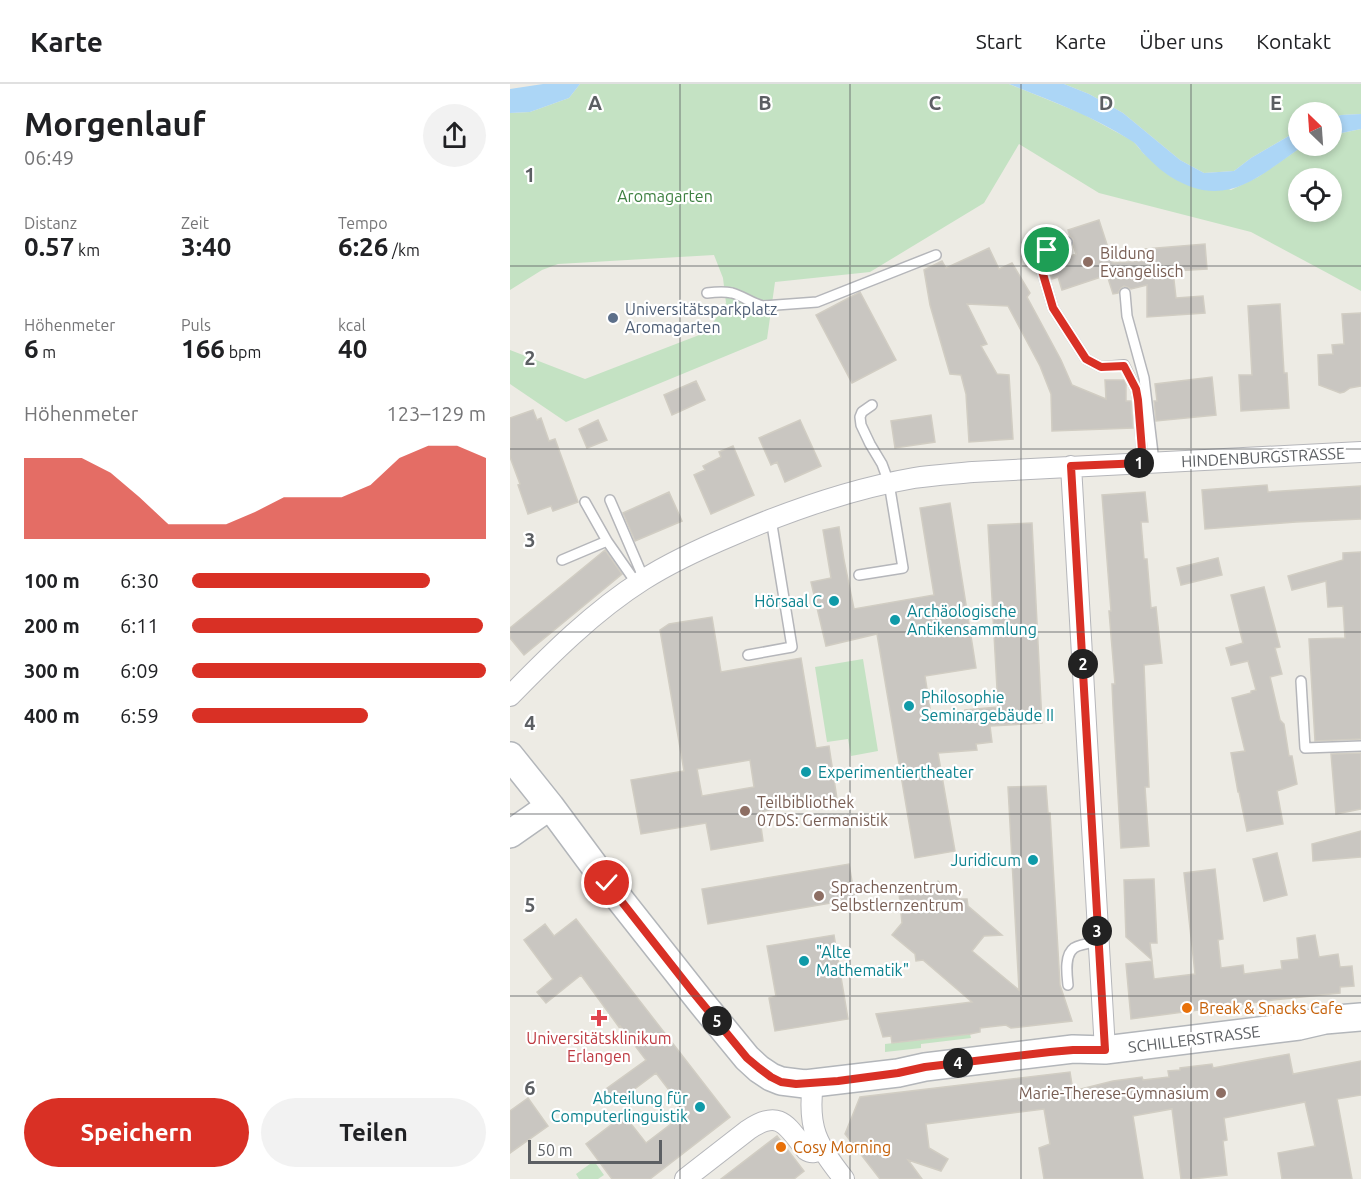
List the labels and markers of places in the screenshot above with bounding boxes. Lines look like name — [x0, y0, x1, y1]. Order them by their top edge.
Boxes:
pin — [1021, 224, 1072, 275]
place label: Bildung Evangelisch — [1100, 244, 1184, 280]
marker: Bildung Evangelisch — [1081, 255, 1095, 269]
place label: Universitätsparkplatz Aromagarten — [625, 300, 777, 336]
marker: Universitätsparkplatz Aromagarten — [606, 311, 620, 325]
pin: 1 — [1124, 448, 1154, 478]
place label: Hörsaal C — [754, 592, 822, 610]
marker: Hörsaal C — [827, 594, 841, 608]
place label: Archäologische Antikensammlung — [907, 602, 1037, 638]
marker: Archäologische Antikensammlung — [888, 613, 902, 627]
pin: 2 — [1068, 649, 1098, 679]
place label: Philosophie Seminargebäude II — [921, 688, 1054, 724]
marker: Philosophie Seminargebäude II — [902, 699, 916, 713]
place label: Experimentiertheater — [818, 763, 974, 781]
marker: Experimentiertheater — [799, 765, 813, 779]
place label: Teilbibliothek 07DS: Germanistik — [757, 793, 888, 829]
marker: Teilbibliothek 07DS: Germanistik — [738, 804, 752, 818]
place label: Juridicum — [950, 851, 1021, 869]
marker: Juridicum — [1026, 853, 1040, 867]
pin — [581, 857, 632, 908]
place label: Sprachenzentrum, Selbstlernzentrum — [831, 878, 964, 914]
marker: Sprachenzentrum, Selbstlernzentrum — [812, 889, 826, 903]
pin: 3 — [1082, 916, 1112, 946]
place label: "Alte Mathematik" — [816, 943, 909, 979]
marker: "Alte Mathematik" — [797, 954, 811, 968]
place label: Break & Snacks Cafe — [1199, 999, 1343, 1017]
marker: Break & Snacks Cafe — [1180, 1001, 1194, 1015]
pin: 5 — [702, 1006, 732, 1036]
marker: Universitätsklinikum Erlangen — [590, 1009, 608, 1027]
place label: Universitätsklinikum Erlangen — [526, 1029, 672, 1065]
pin: 4 — [943, 1048, 973, 1078]
place label: Marie-Therese-Gymnasium — [1019, 1084, 1209, 1102]
marker: Marie-Therese-Gymnasium — [1214, 1086, 1228, 1100]
place label: Abteilung für Computerlinguistik — [551, 1089, 688, 1125]
marker: Abteilung für Computerlinguistik — [693, 1100, 707, 1114]
place label: Cosy Morning — [793, 1138, 891, 1156]
marker: Cosy Morning — [774, 1140, 788, 1154]

